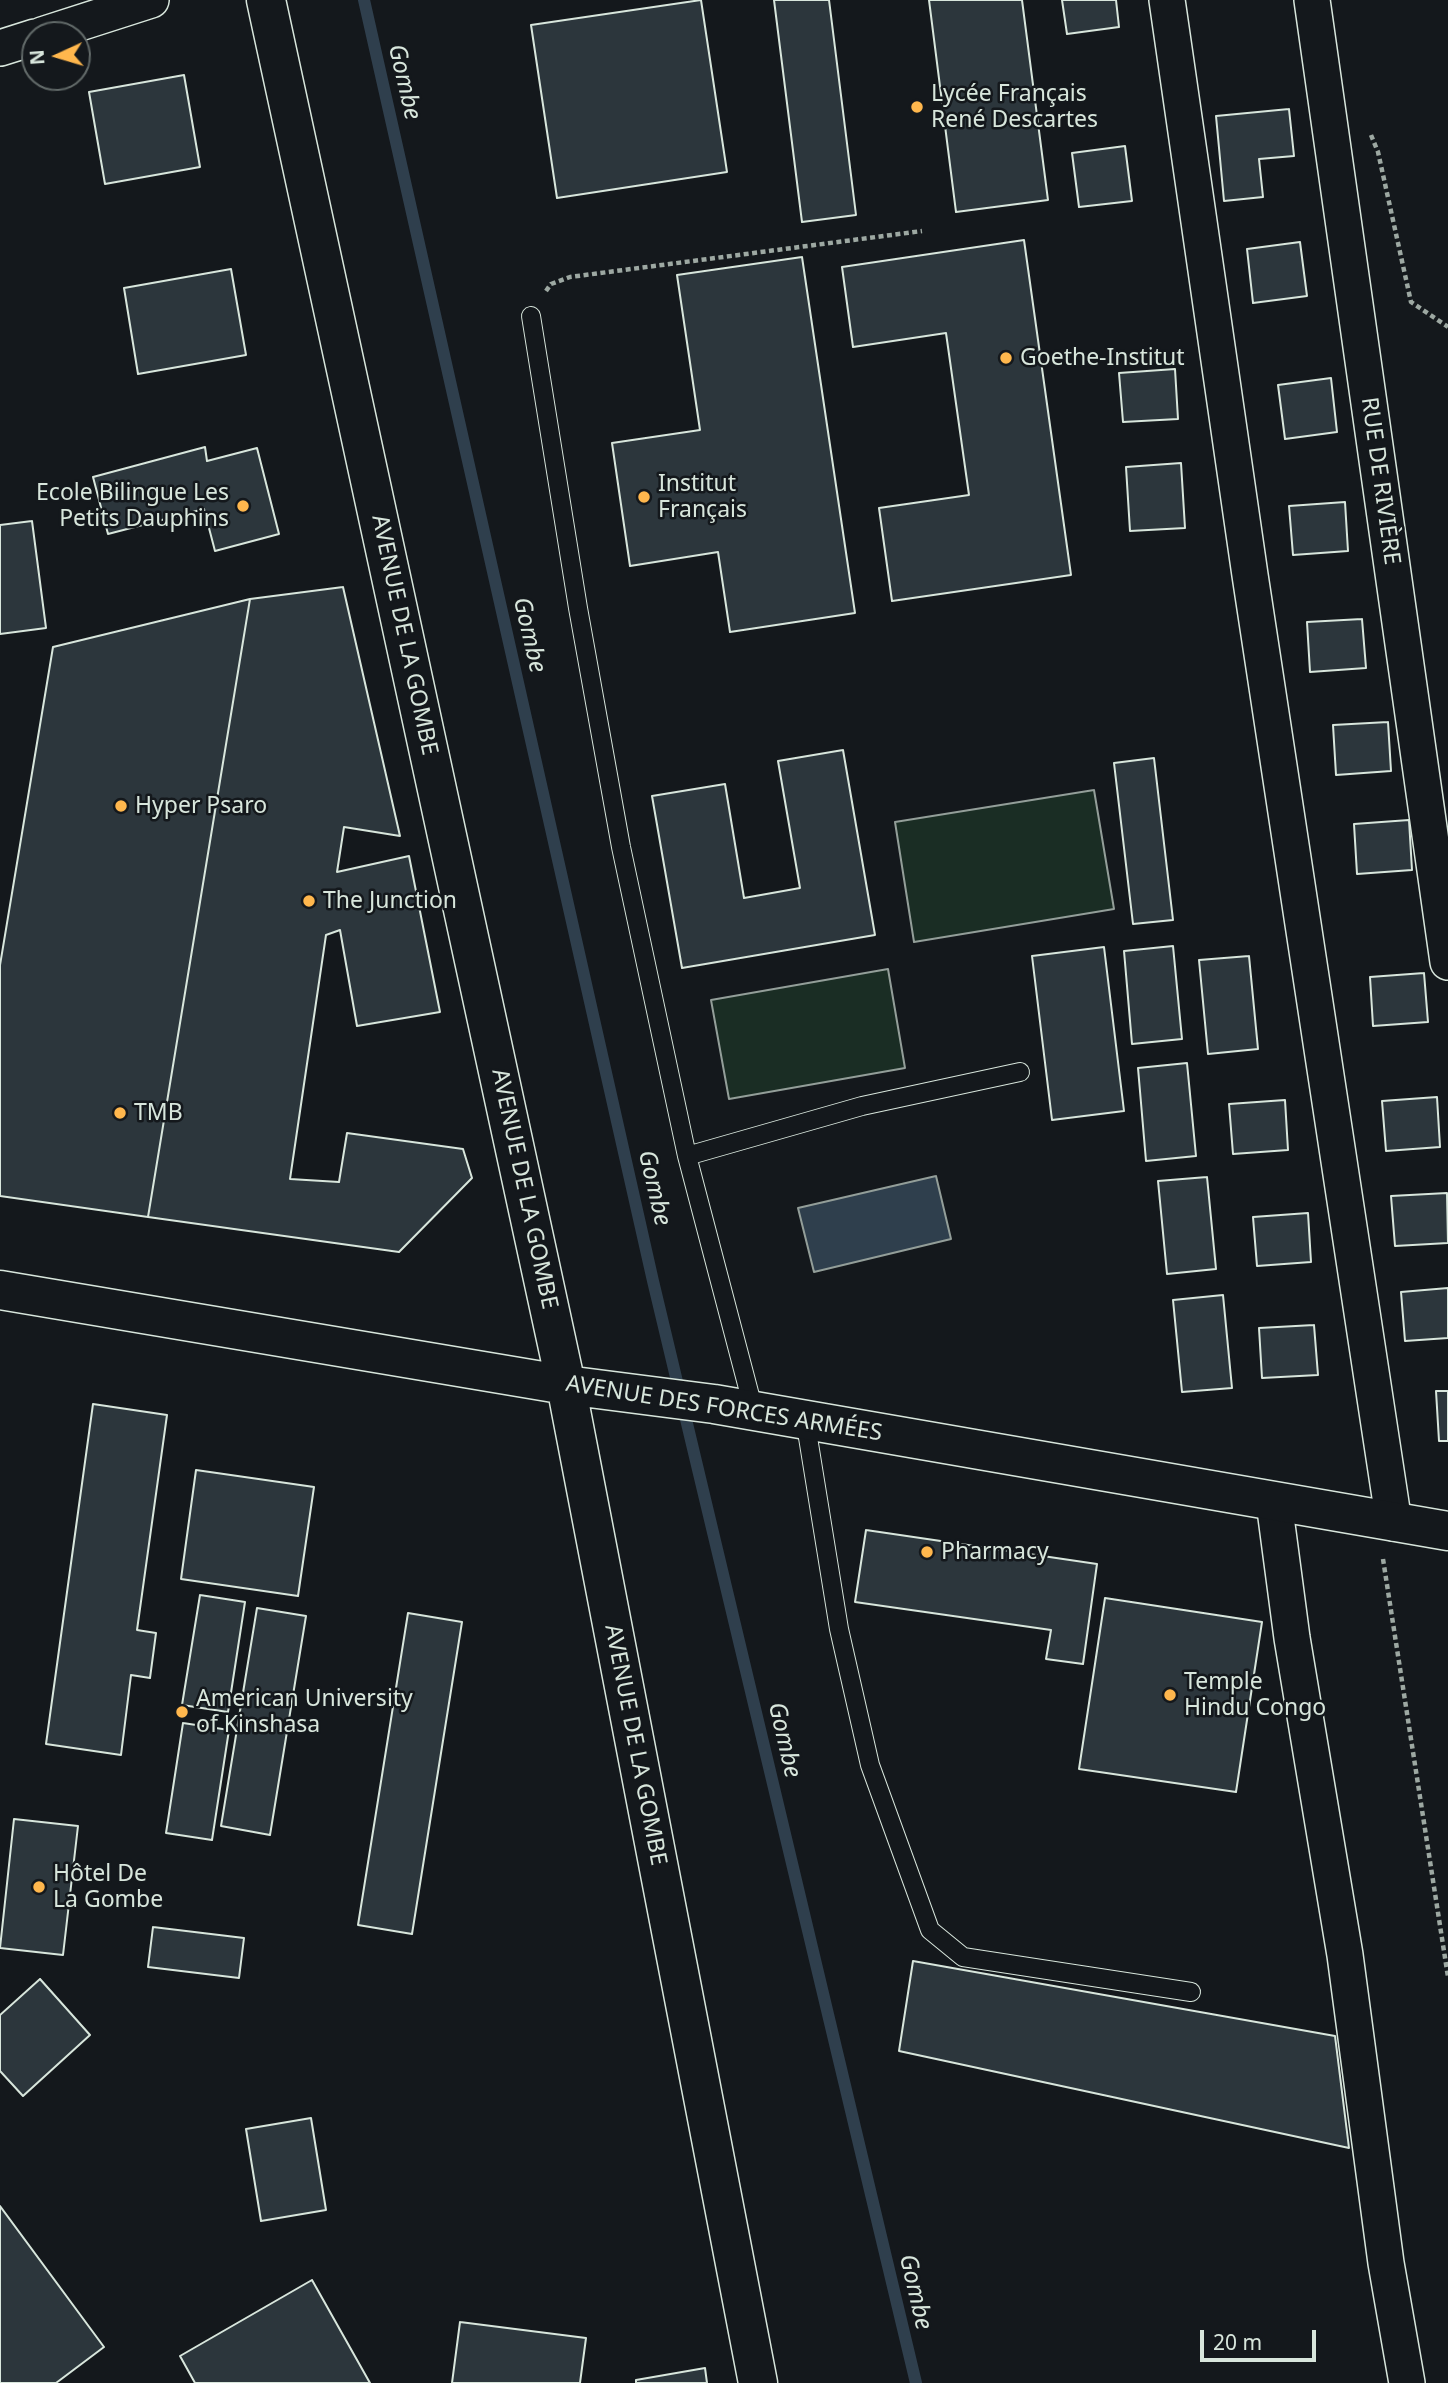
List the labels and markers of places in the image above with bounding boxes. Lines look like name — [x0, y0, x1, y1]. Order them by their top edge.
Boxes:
place label: Lycée Français René Descartes — [931, 80, 1098, 134]
marker: Lycée Français René Descartes — [909, 99, 925, 115]
place label: Goethe-Institut — [1020, 344, 1185, 372]
marker: Goethe-Institut — [998, 350, 1014, 366]
place label: Institut Français — [658, 470, 747, 524]
place label: Ecole Bilingue Les Petits Dauphins — [36, 479, 229, 533]
marker: Institut Français — [636, 489, 652, 505]
marker: Ecole Bilingue Les Petits Dauphins — [235, 498, 251, 514]
place label: Hyper Psaro — [135, 792, 267, 820]
marker: Hyper Psaro — [113, 798, 129, 814]
place label: The Junction — [323, 887, 457, 915]
marker: The Junction — [301, 893, 317, 909]
place label: TMB — [134, 1099, 183, 1127]
marker: TMB — [112, 1105, 128, 1121]
place label: Pharmacy — [941, 1538, 1049, 1566]
marker: Pharmacy — [919, 1544, 935, 1560]
place label: Temple Hindu Congo — [1184, 1668, 1326, 1722]
place label: American University of Kinshasa — [196, 1685, 413, 1739]
marker: Temple Hindu Congo — [1162, 1687, 1178, 1703]
marker: American University of Kinshasa — [174, 1704, 190, 1720]
place label: Hôtel De La Gombe — [53, 1860, 163, 1914]
marker: Hôtel De La Gombe — [31, 1879, 47, 1895]

